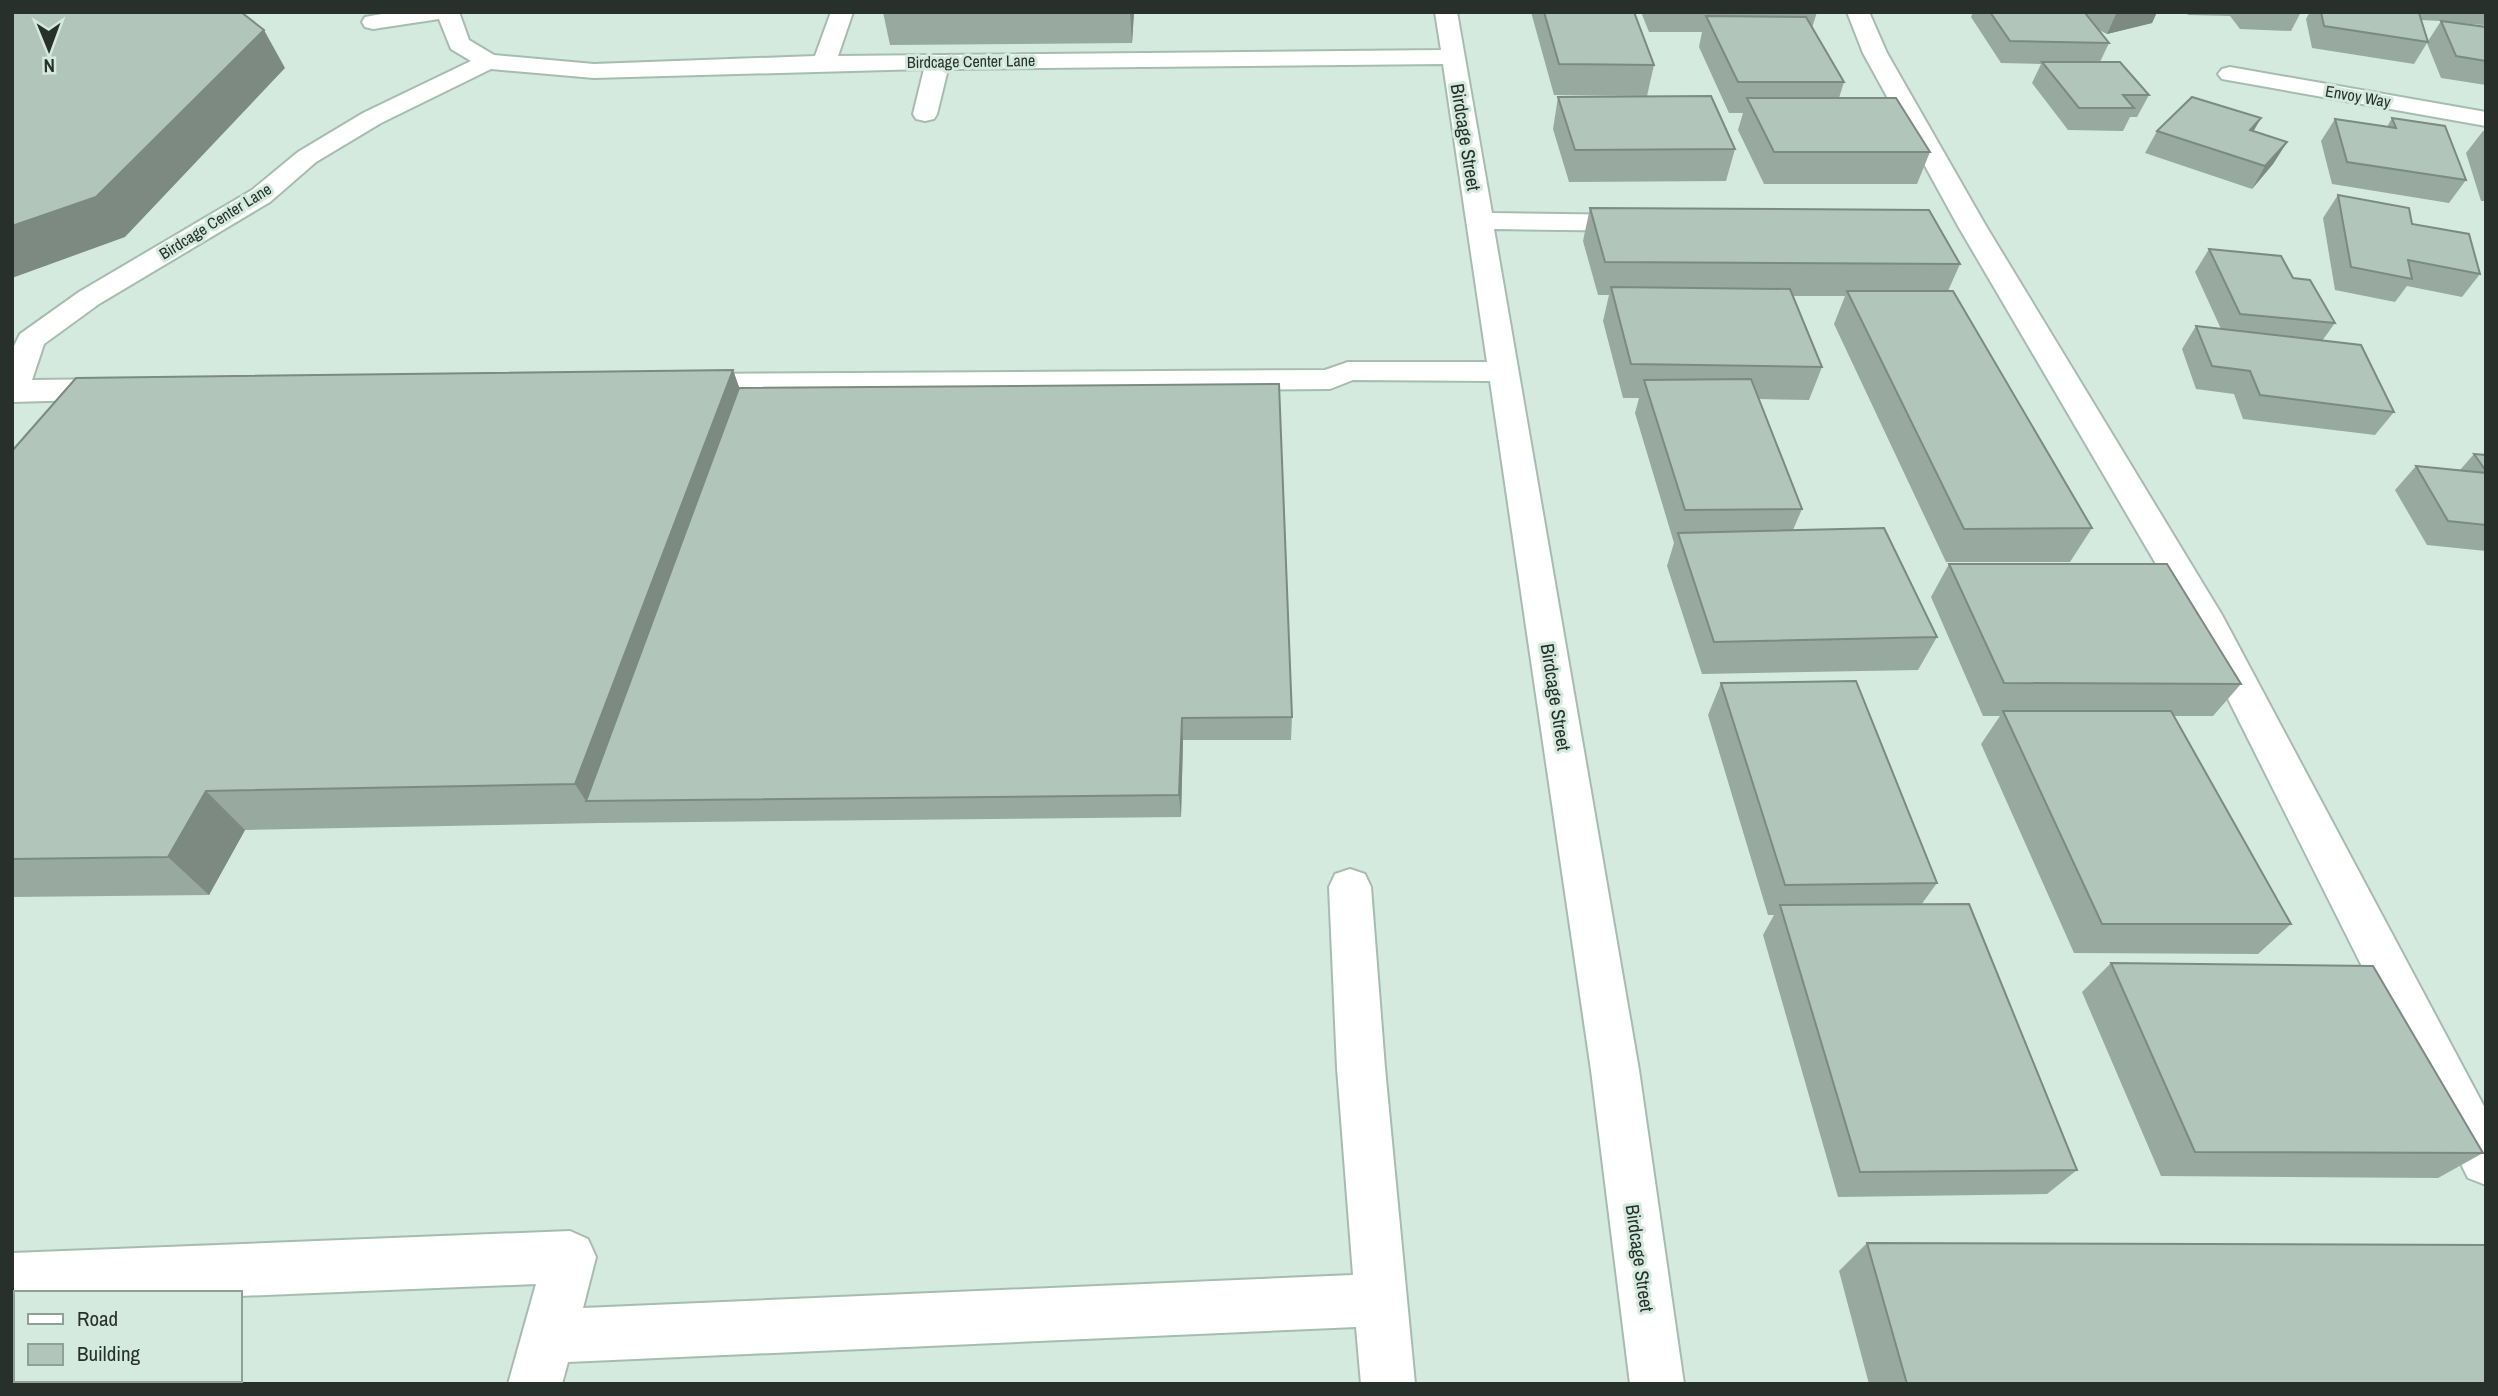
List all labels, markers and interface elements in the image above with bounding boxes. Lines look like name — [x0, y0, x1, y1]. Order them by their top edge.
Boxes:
north arrow — [14, 14, 84, 84]
street label: Birdcage Center Lane — [907, 49, 1035, 73]
text: N — [43, 53, 55, 79]
street label: Envoy Way — [2324, 79, 2393, 113]
street label: Birdcage Street — [1445, 82, 1487, 193]
street label: Birdcage Center Lane — [155, 178, 275, 264]
street label: Birdcage Street — [1535, 642, 1577, 753]
street label: Birdcage Street — [1620, 1203, 1660, 1314]
legend — [14, 1291, 242, 1382]
text: Road — [77, 1304, 118, 1333]
text: Building — [77, 1339, 141, 1368]

